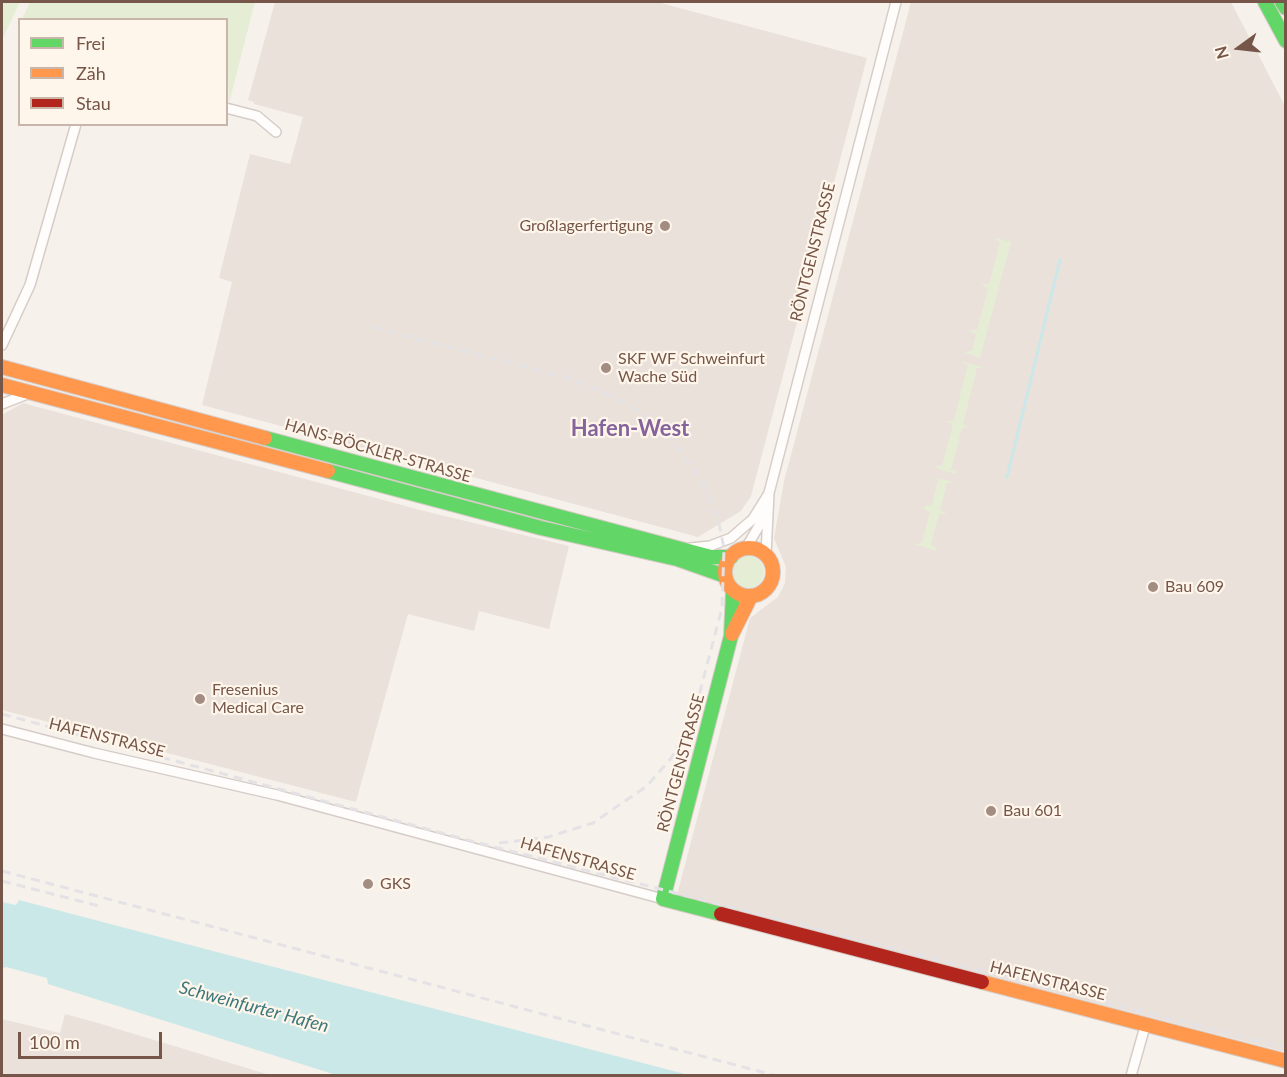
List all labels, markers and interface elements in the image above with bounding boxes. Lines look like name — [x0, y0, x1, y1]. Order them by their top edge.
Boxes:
legend — [18, 18, 228, 126]
north arrow — [1209, 18, 1269, 78]
text: Frei — [76, 32, 105, 54]
text: N — [1210, 44, 1232, 61]
text: Zäh — [76, 62, 106, 84]
text: Stau — [76, 92, 111, 114]
street label: RÖNTGENSTRASSE — [786, 180, 840, 324]
place label: Großlagerfertigung — [519, 216, 653, 236]
marker: Großlagerfertigung — [658, 219, 672, 233]
place label: SKF WF Schweinfurt Wache Süd — [618, 349, 765, 387]
marker: SKF WF Schweinfurt Wache Süd — [599, 361, 613, 375]
street label: HANS-BÖCKLER-STRASSE — [282, 415, 474, 487]
district label: Hafen-West — [571, 416, 689, 442]
place label: Bau 609 — [1165, 577, 1224, 597]
marker: Bau 609 — [1146, 580, 1160, 594]
place label: Fresenius Medical Care — [212, 680, 304, 718]
marker: Fresenius Medical Care — [193, 692, 207, 706]
street label: RÖNTGENSTRASSE — [653, 692, 709, 834]
street label: HAFENSTRASSE — [47, 714, 167, 762]
place label: Bau 601 — [1003, 801, 1062, 821]
marker: Bau 601 — [984, 804, 998, 818]
street label: HAFENSTRASSE — [518, 833, 638, 885]
place label: GKS — [380, 874, 411, 894]
marker: GKS — [361, 877, 375, 891]
street label: HAFENSTRASSE — [988, 957, 1108, 1005]
water label: Schweinfurter Hafen — [177, 977, 331, 1037]
scale bar — [21, 1020, 165, 1058]
text: 100 m — [29, 1031, 80, 1053]

